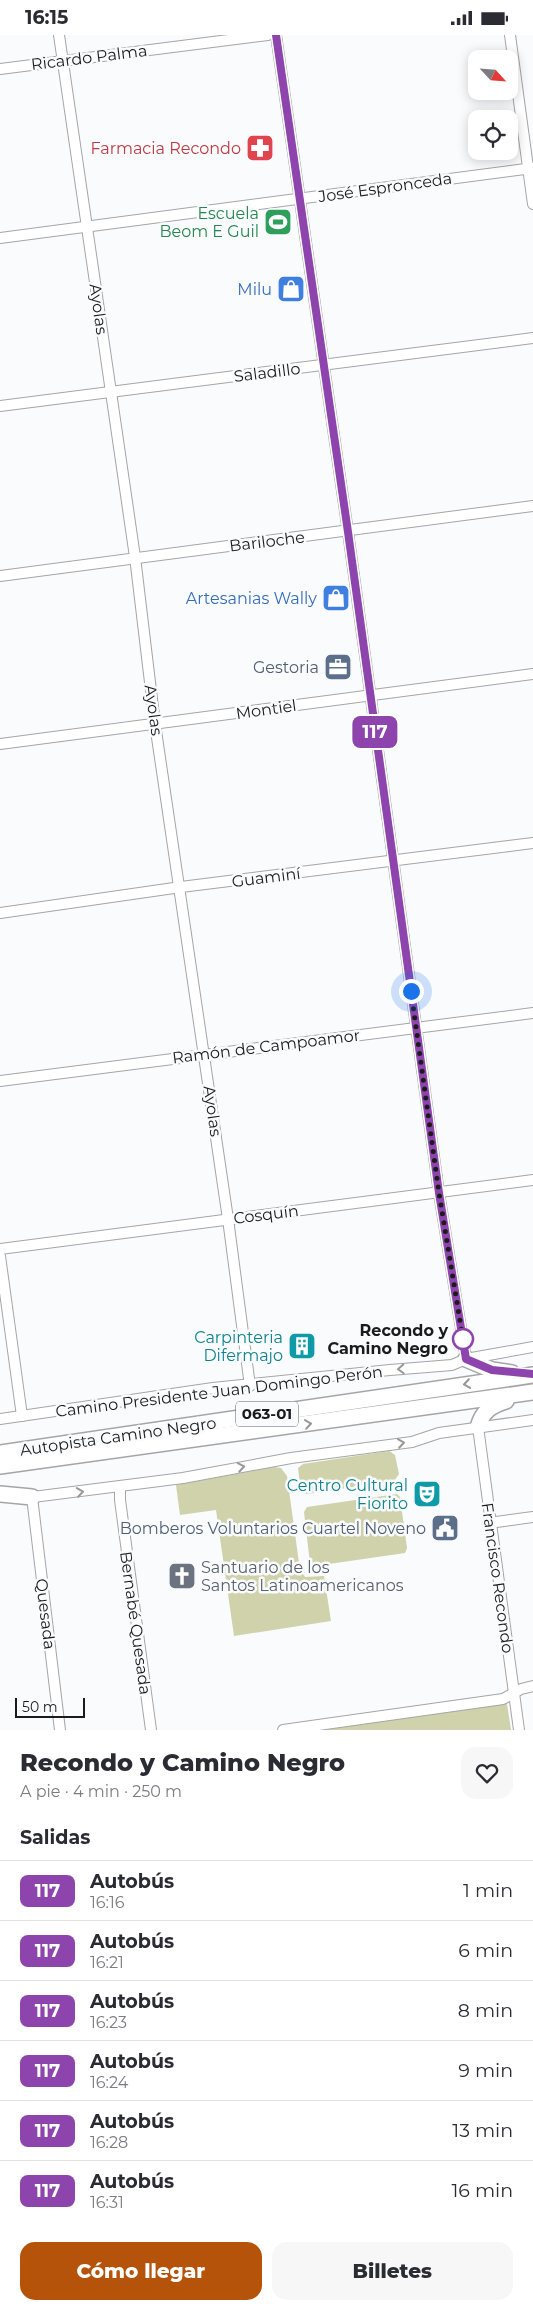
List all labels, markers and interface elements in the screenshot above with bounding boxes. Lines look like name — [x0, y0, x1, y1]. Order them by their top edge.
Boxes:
text: 16:15 — [25, 6, 68, 29]
street label: Ricardo Palma — [30, 41, 148, 74]
north arrow — [468, 50, 518, 100]
map controls — [468, 50, 518, 160]
button: locate — [468, 110, 518, 160]
pharmacy icon: Farmacia Recondo — [245, 133, 275, 163]
place label: Farmacia Recondo — [90, 139, 241, 158]
street label: José Espronceda — [316, 169, 453, 206]
place label: Escuela Beom E Guil — [159, 204, 259, 241]
sports icon: Escuela Beom E Guil — [263, 207, 293, 237]
shop icon: Milu — [276, 274, 306, 304]
place label: Milu — [237, 280, 272, 299]
street label: Ayolas — [86, 282, 111, 336]
street label: Saladillo — [233, 359, 301, 386]
street label: Bariloche — [228, 527, 306, 556]
shop icon: Artesanias Wally — [321, 583, 351, 613]
place label: Artesanias Wally — [186, 589, 317, 608]
office icon: Gestoria — [323, 652, 353, 682]
place label: Gestoria — [253, 658, 319, 677]
street label: Ayolas — [141, 683, 166, 737]
street label: Montiel — [235, 696, 298, 723]
line badge: 117 — [346, 716, 404, 748]
text: 117 — [362, 721, 388, 743]
street label: Guaminí — [231, 864, 302, 891]
your location — [399, 979, 424, 1004]
street label: Ramón de Campoamor — [171, 1026, 361, 1067]
street label: Ayolas — [200, 1084, 225, 1138]
street label: Cosquín — [232, 1201, 300, 1228]
place label: Recondo y Camino Negro — [327, 1321, 448, 1358]
place label: Carpinteria Difermajo — [194, 1328, 283, 1365]
marker: Recondo y Camino Negro — [452, 1328, 474, 1350]
building icon: Carpinteria Difermajo — [287, 1331, 317, 1361]
street label: Camino Presidente Juan Domingo Perón — [55, 1362, 384, 1421]
one-way arrow — [397, 1364, 405, 1375]
one-way arrow — [463, 1378, 471, 1389]
road number: 063-01 — [236, 1401, 298, 1427]
street label: Autopista Camino Negro — [19, 1413, 217, 1460]
one-way arrow — [304, 1419, 313, 1429]
one-way arrow — [398, 1438, 406, 1449]
one-way arrow — [236, 1462, 245, 1473]
place label: Centro Cultural Fiorito — [287, 1476, 408, 1513]
theatre icon: Centro Cultural Fiorito — [412, 1479, 442, 1509]
one-way arrow — [76, 1487, 84, 1498]
street label: Francisco Recondo — [478, 1502, 517, 1655]
public building icon: Bomberos Voluntarios Cuartel Noveno — [430, 1513, 460, 1543]
place label: Bomberos Voluntarios Cuartel Noveno — [120, 1519, 426, 1538]
street label: Bernabé Quesada — [116, 1550, 155, 1696]
place label: Santuario de los Santos Latinoamericanos — [201, 1558, 404, 1595]
church icon: Santuario de los Santos Latinoamericanos — [167, 1561, 197, 1591]
street label: Quesada — [32, 1577, 59, 1651]
scale bar — [15, 1695, 85, 1718]
text: 50 m — [22, 1698, 58, 1716]
button: heart — [461, 1747, 513, 1799]
text: Recondo y Camino Negro — [20, 1748, 345, 1777]
text: A pie · 4 min · 250 m — [20, 1782, 182, 1801]
text: Salidas — [20, 1826, 90, 1849]
text: Autobús — [90, 1870, 174, 1893]
text: 1 min — [463, 1879, 513, 1902]
text: 117 — [35, 1880, 60, 1902]
text: 16:16 — [90, 1893, 124, 1912]
text: Autobús — [90, 1930, 174, 1953]
text: 6 min — [458, 1939, 513, 1962]
text: 117 — [35, 1940, 60, 1962]
text: 16:21 — [90, 1953, 124, 1972]
text: Autobús — [90, 1990, 174, 2013]
text: 8 min — [458, 1999, 513, 2022]
text: 117 — [35, 2000, 60, 2022]
text: 16:23 — [90, 2013, 127, 2032]
text: Autobús — [90, 2050, 174, 2073]
text: 9 min — [458, 2059, 513, 2082]
text: 117 — [35, 2060, 60, 2082]
text: 16:24 — [90, 2073, 128, 2092]
text: Autobús — [90, 2110, 174, 2133]
text: 13 min — [452, 2119, 513, 2142]
text: 117 — [35, 2120, 60, 2142]
text: 16:28 — [90, 2133, 128, 2152]
text: Autobús — [90, 2170, 174, 2193]
text: 16 min — [451, 2179, 513, 2202]
text: 117 — [35, 2180, 60, 2202]
text: 16:31 — [90, 2193, 124, 2212]
button: Cómo llegar — [20, 2242, 262, 2300]
button: Billetes — [272, 2242, 513, 2300]

